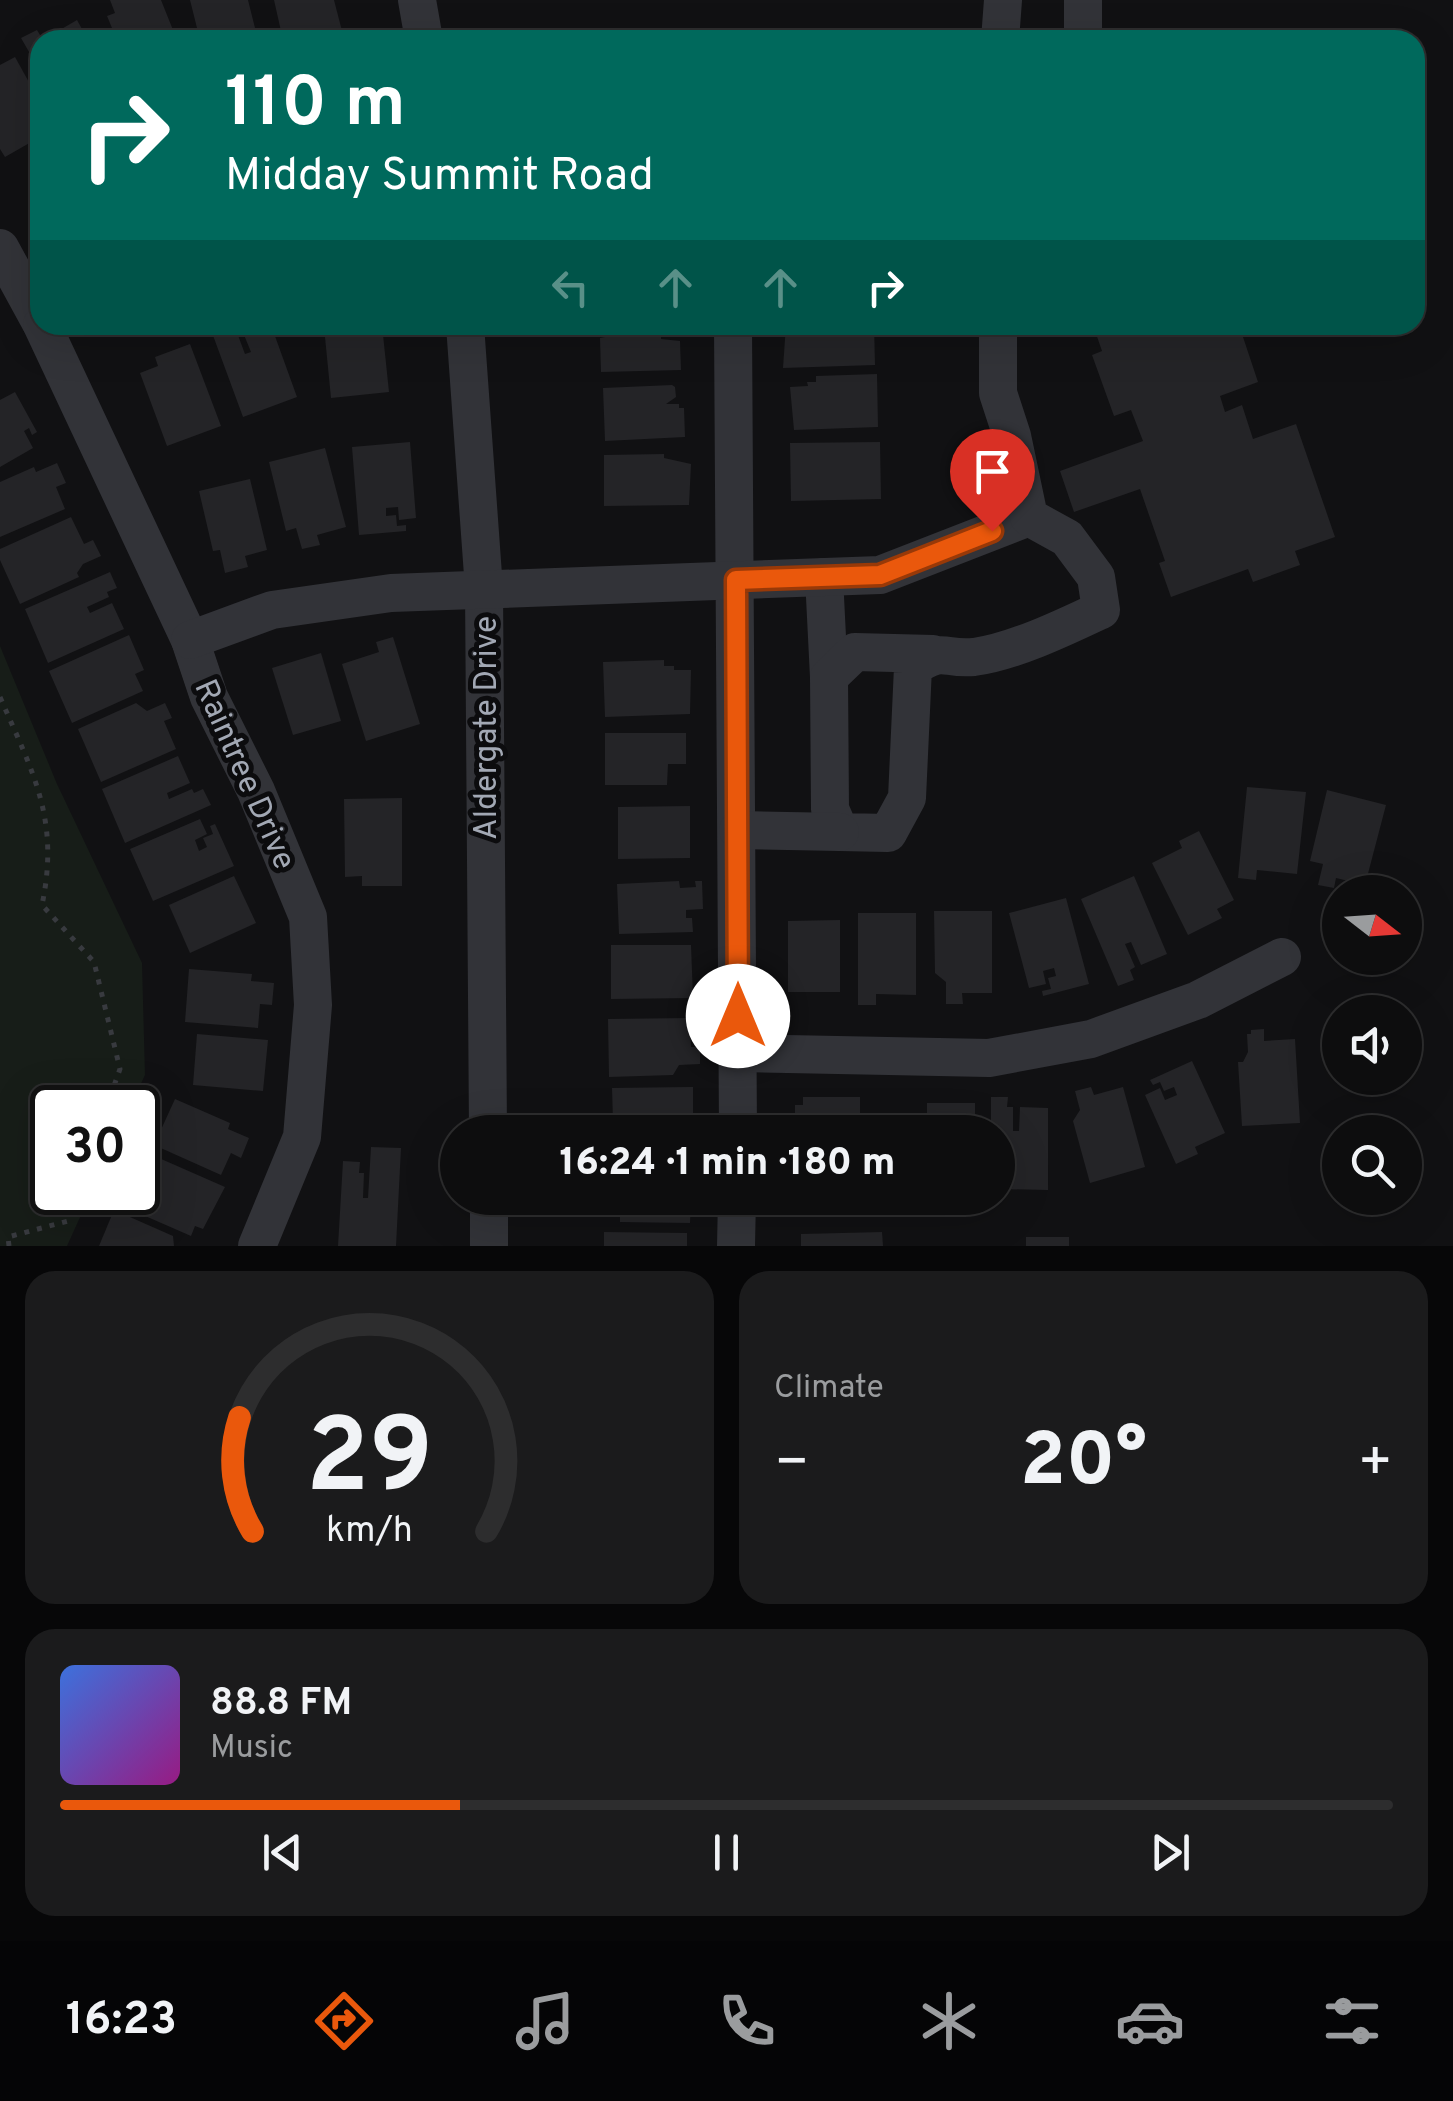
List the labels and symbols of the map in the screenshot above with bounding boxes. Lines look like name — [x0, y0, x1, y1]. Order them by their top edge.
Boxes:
pin — [950, 429, 1035, 532]
street label: Aldergate Drive — [468, 616, 508, 840]
street label: Raintree Drive — [183, 674, 303, 877]
north arrow — [1322, 875, 1422, 975]
position arrow — [686, 964, 790, 1068]
speed limit sign: 30 — [30, 1085, 160, 1215]

